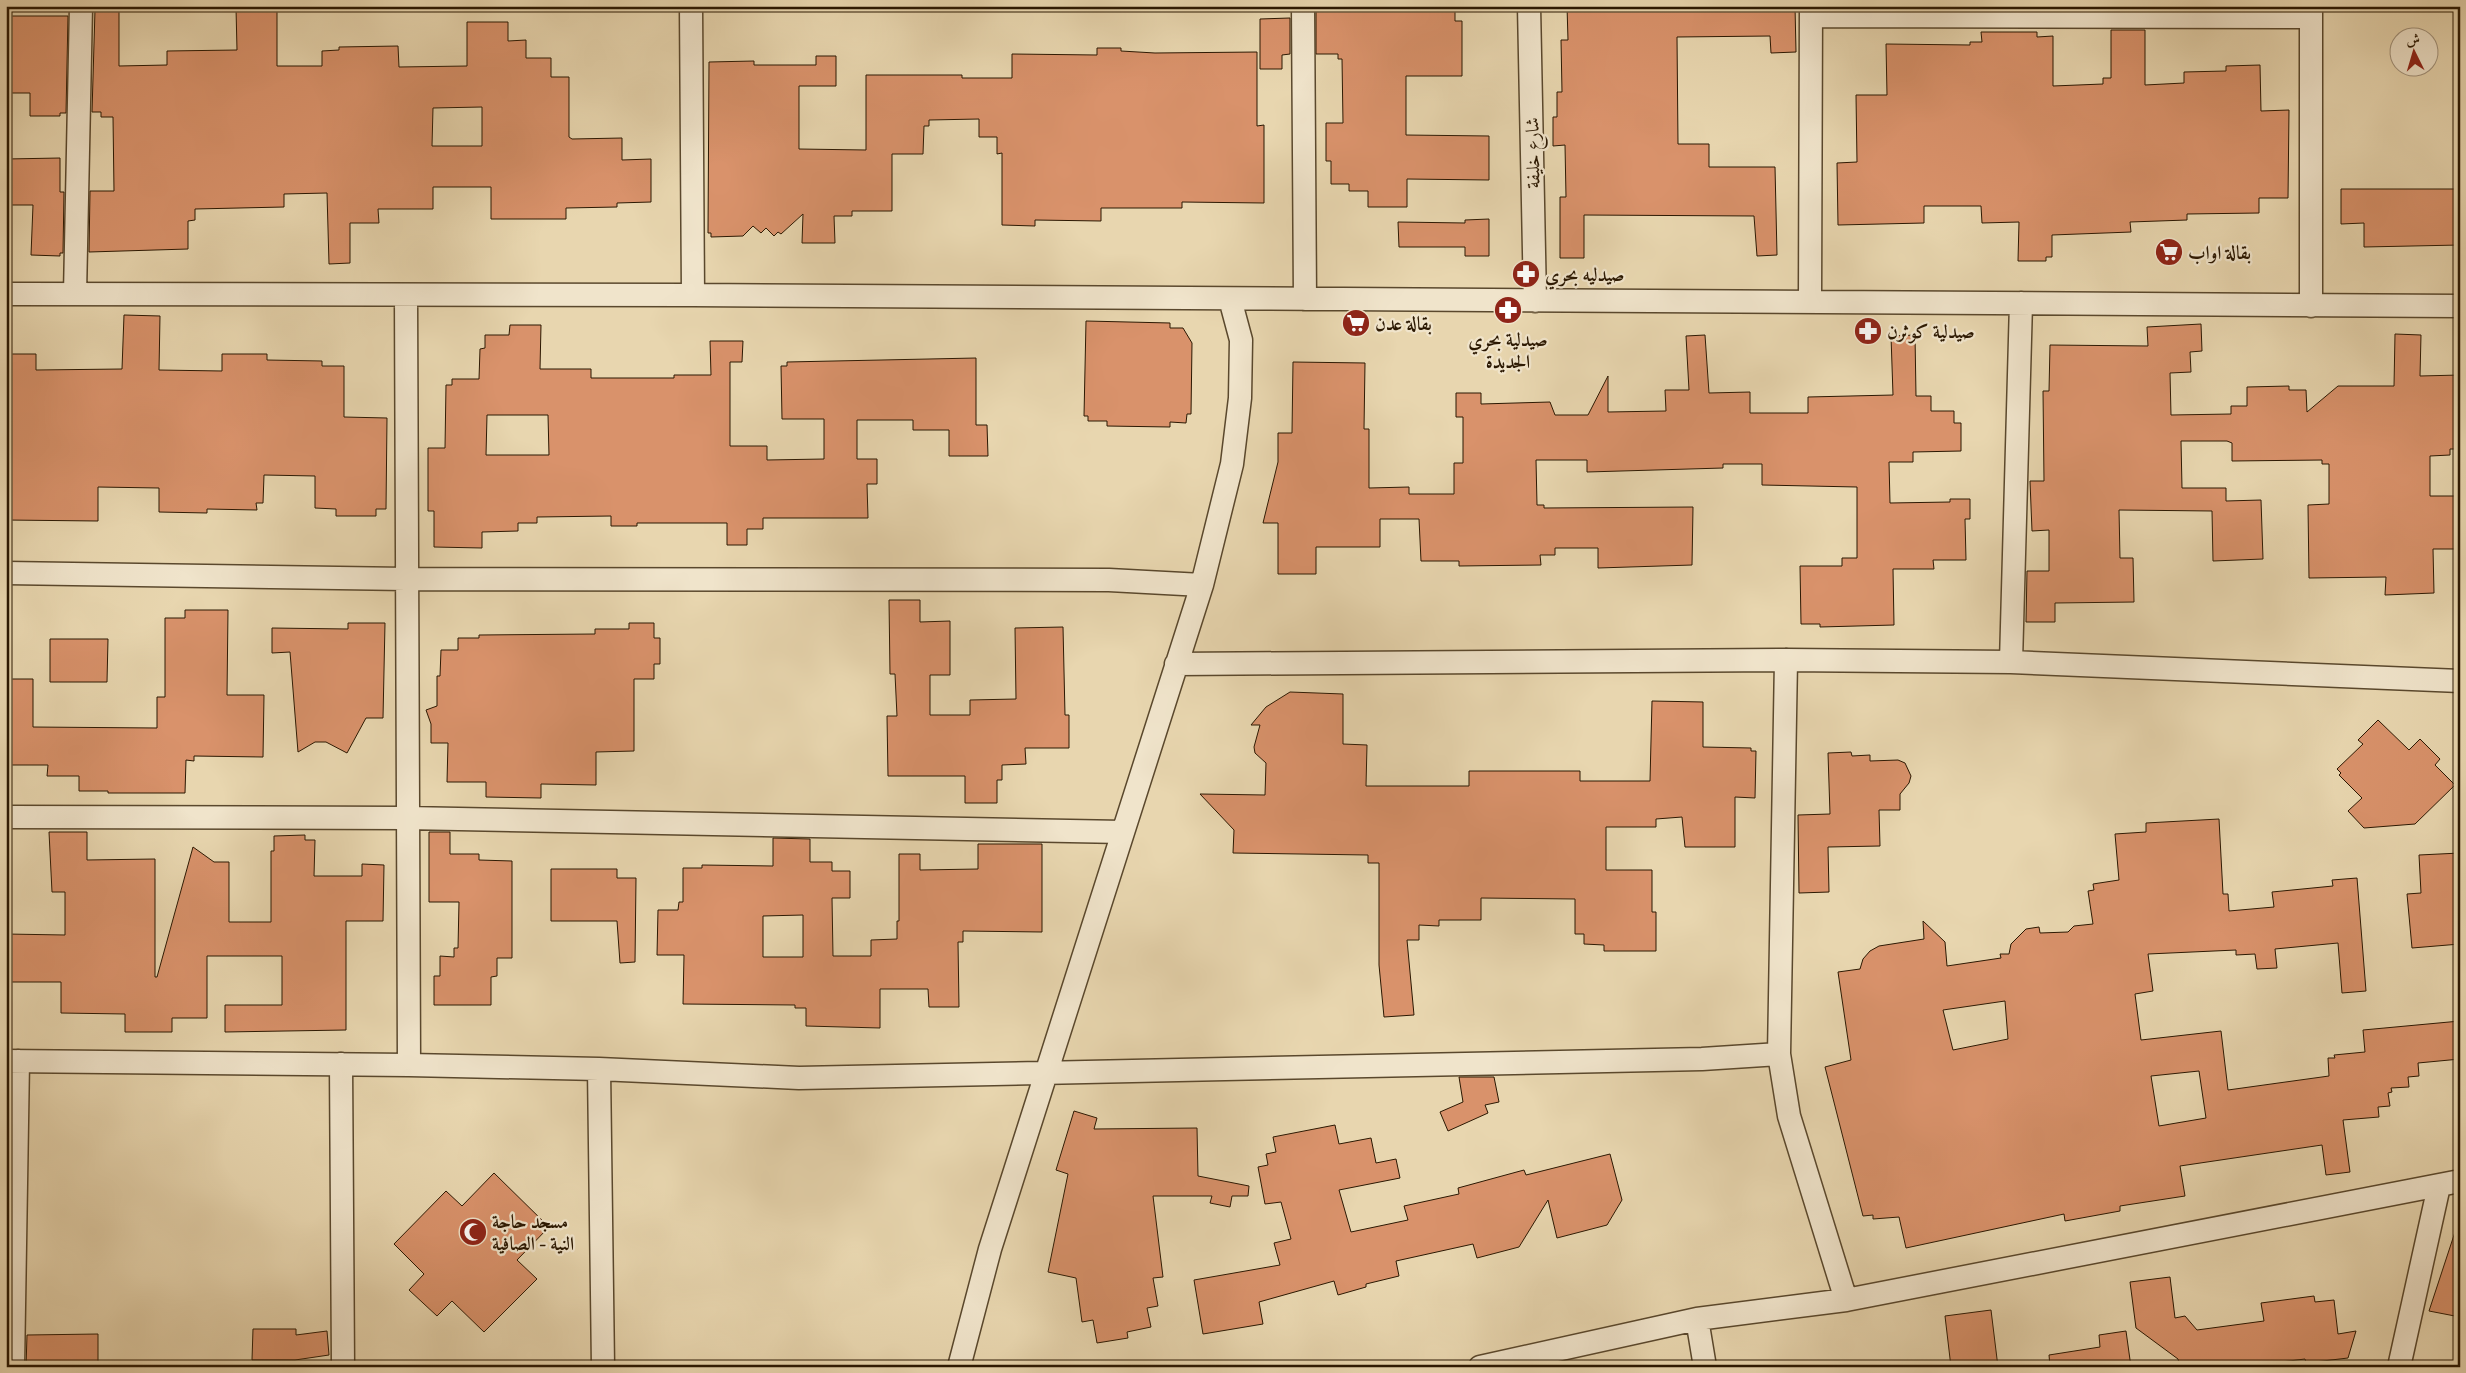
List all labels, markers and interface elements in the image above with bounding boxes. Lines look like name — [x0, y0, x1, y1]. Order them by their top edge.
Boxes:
north arrow — [2388, 28, 2438, 78]
text: ش — [2405, 28, 2421, 50]
street label: شارع خليفة — [1517, 117, 1549, 189]
supermarket icon: بقالة اواب — [2154, 237, 2184, 267]
place label: بقالة اواب — [2188, 238, 2252, 266]
pharmacy icon: صيدليه بحري — [1511, 259, 1541, 289]
place label: صيدليه بحري — [1545, 260, 1624, 290]
pharmacy icon: صيدلية بحري الجديدة — [1493, 295, 1523, 325]
supermarket icon: بقالة عدن — [1341, 308, 1371, 338]
place label: بقالة عدن — [1375, 309, 1432, 337]
pharmacy icon: صيدلية كوثرن — [1853, 316, 1883, 346]
place label: صيدلية كوثرن — [1887, 317, 1975, 345]
place label: صيدلية بحري الجديدة — [1468, 325, 1548, 375]
place label: مسجد حاجة النية - الصافية — [492, 1207, 574, 1257]
mosque icon: مسجد حاجة النية - الصافية — [458, 1217, 488, 1247]

